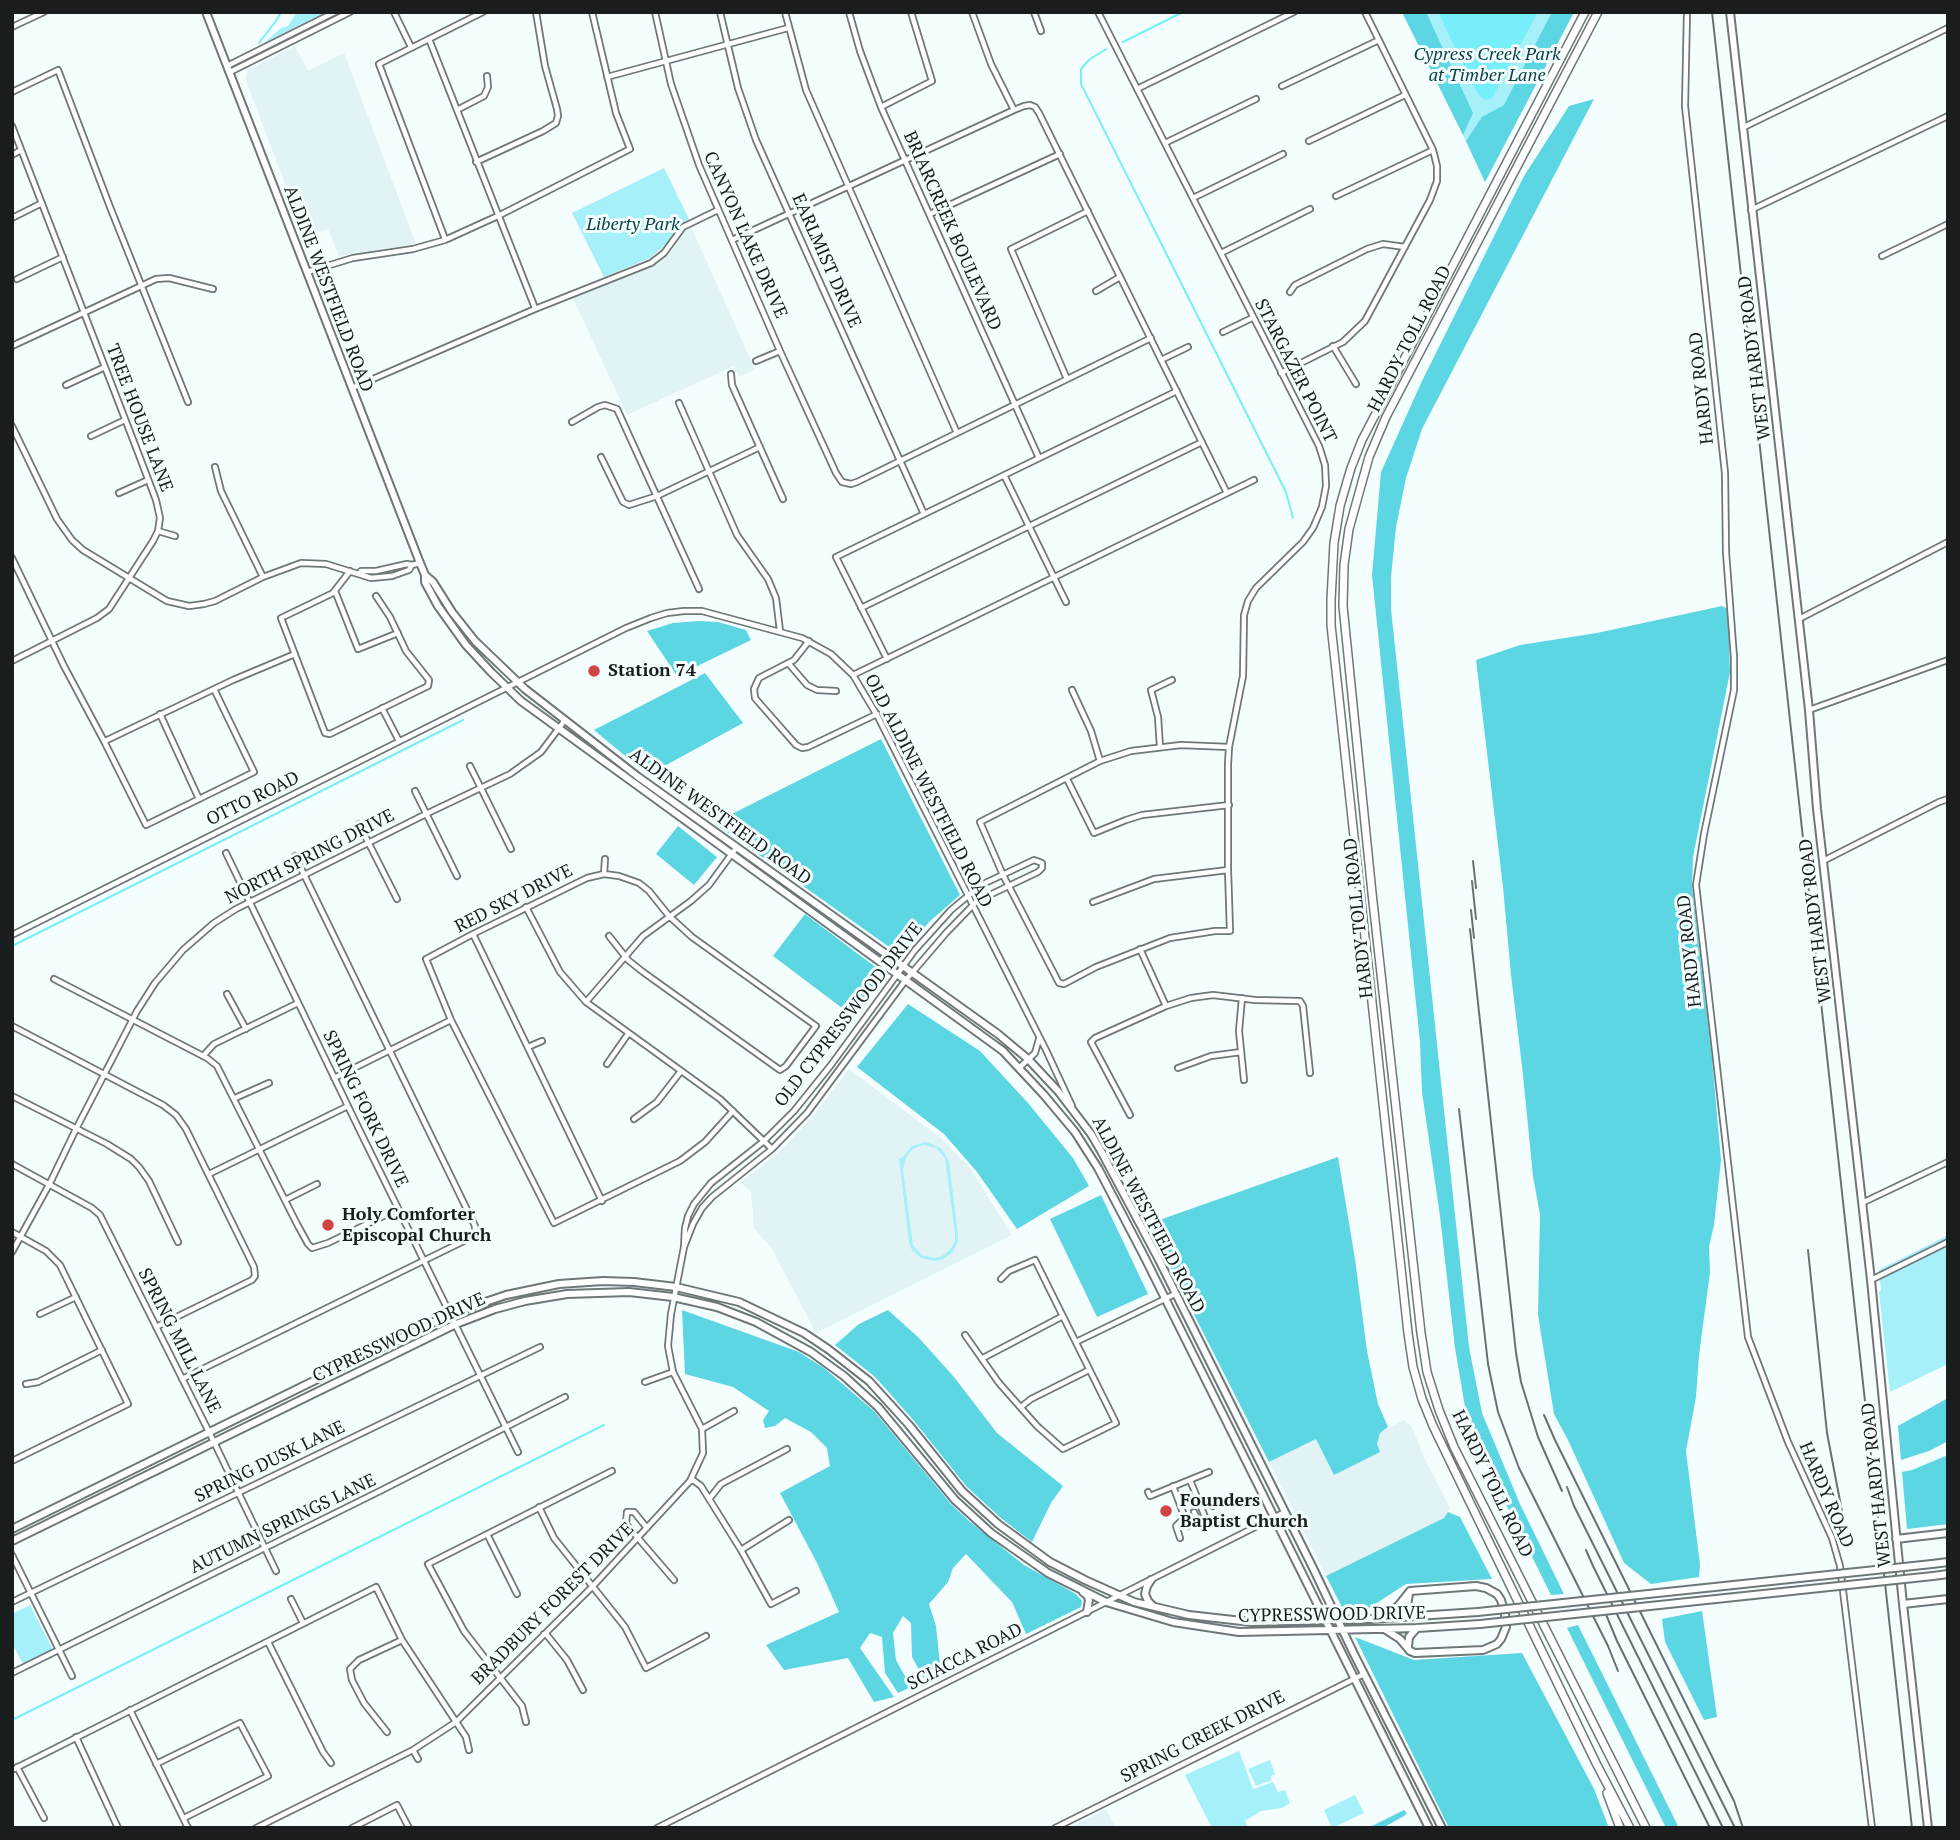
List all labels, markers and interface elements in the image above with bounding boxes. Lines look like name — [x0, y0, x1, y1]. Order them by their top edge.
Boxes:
park label: Cypress Creek Park at Timber Lane — [1413, 44, 1561, 86]
street label: BRIARCREEK BOULEVARD — [898, 128, 1006, 334]
street label: CANYON LAKE DRIVE — [698, 148, 792, 322]
street label: ALDINE WESTFIELD ROAD — [279, 183, 377, 395]
street label: EARLMIST DRIVE — [787, 191, 865, 331]
park label: Liberty Park — [586, 214, 680, 236]
street label: HARDY TOLL ROAD — [1364, 262, 1456, 416]
street label: WEST HARDY ROAD — [1734, 275, 1776, 441]
street label: STARGAZER POINT — [1249, 295, 1341, 447]
street label: HARDY ROAD — [1685, 331, 1719, 445]
street label: TREE HOUSE LANE — [101, 341, 177, 495]
place label: Station 74 — [608, 660, 696, 682]
marker: Station 74 — [586, 663, 602, 679]
street label: OLD ALDINE WESTFIELD ROAD — [859, 670, 997, 912]
street label: ALDINE WESTFIELD ROAD — [625, 744, 815, 890]
street label: OTTO ROAD — [203, 767, 303, 831]
street label: NORTH SPRING DRIVE — [222, 805, 398, 909]
street label: HARDY TOLL ROAD — [1340, 837, 1378, 999]
street label: WEST HARDY ROAD — [1795, 838, 1837, 1004]
street label: RED SKY DRIVE — [452, 860, 576, 938]
street label: HARDY ROAD — [1673, 894, 1707, 1008]
street label: OLD CYPRESSWOOD DRIVE — [770, 918, 928, 1112]
street label: SPRING FORK DRIVE — [318, 1027, 412, 1191]
street label: ALDINE WESTFIELD ROAD — [1087, 1113, 1209, 1317]
place label: Holy Comforter Episcopal Church — [342, 1204, 491, 1246]
marker: Holy Comforter Episcopal Church — [320, 1217, 336, 1233]
street label: SPRING MILL LANE — [133, 1265, 225, 1417]
street label: CYPRESSWOOD DRIVE — [309, 1288, 489, 1388]
street label: WEST HARDY ROAD — [1858, 1402, 1896, 1568]
street label: HARDY TOLL ROAD — [1447, 1407, 1537, 1561]
street label: SPRING DUSK LANE — [191, 1416, 349, 1508]
street label: HARDY ROAD — [1794, 1439, 1858, 1551]
street label: AUTUMN SPRINGS LANE — [186, 1469, 380, 1579]
place label: Founders Baptist Church — [1180, 1490, 1308, 1532]
marker: Founders Baptist Church — [1158, 1503, 1174, 1519]
street label: BRADBURY FOREST DRIVE — [467, 1518, 639, 1690]
street label: CYPRESSWOOD DRIVE — [1238, 1603, 1426, 1627]
street label: SCIACCA ROAD — [904, 1619, 1026, 1695]
street label: SPRING CREEK DRIVE — [1117, 1686, 1289, 1788]

